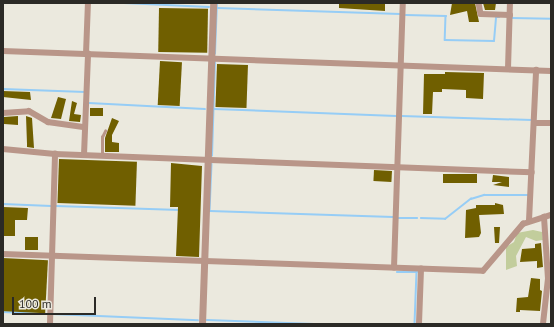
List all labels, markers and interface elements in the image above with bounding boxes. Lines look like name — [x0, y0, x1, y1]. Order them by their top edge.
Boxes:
scale bar — [14, 289, 98, 315]
text: 100 m — [19, 296, 52, 311]

